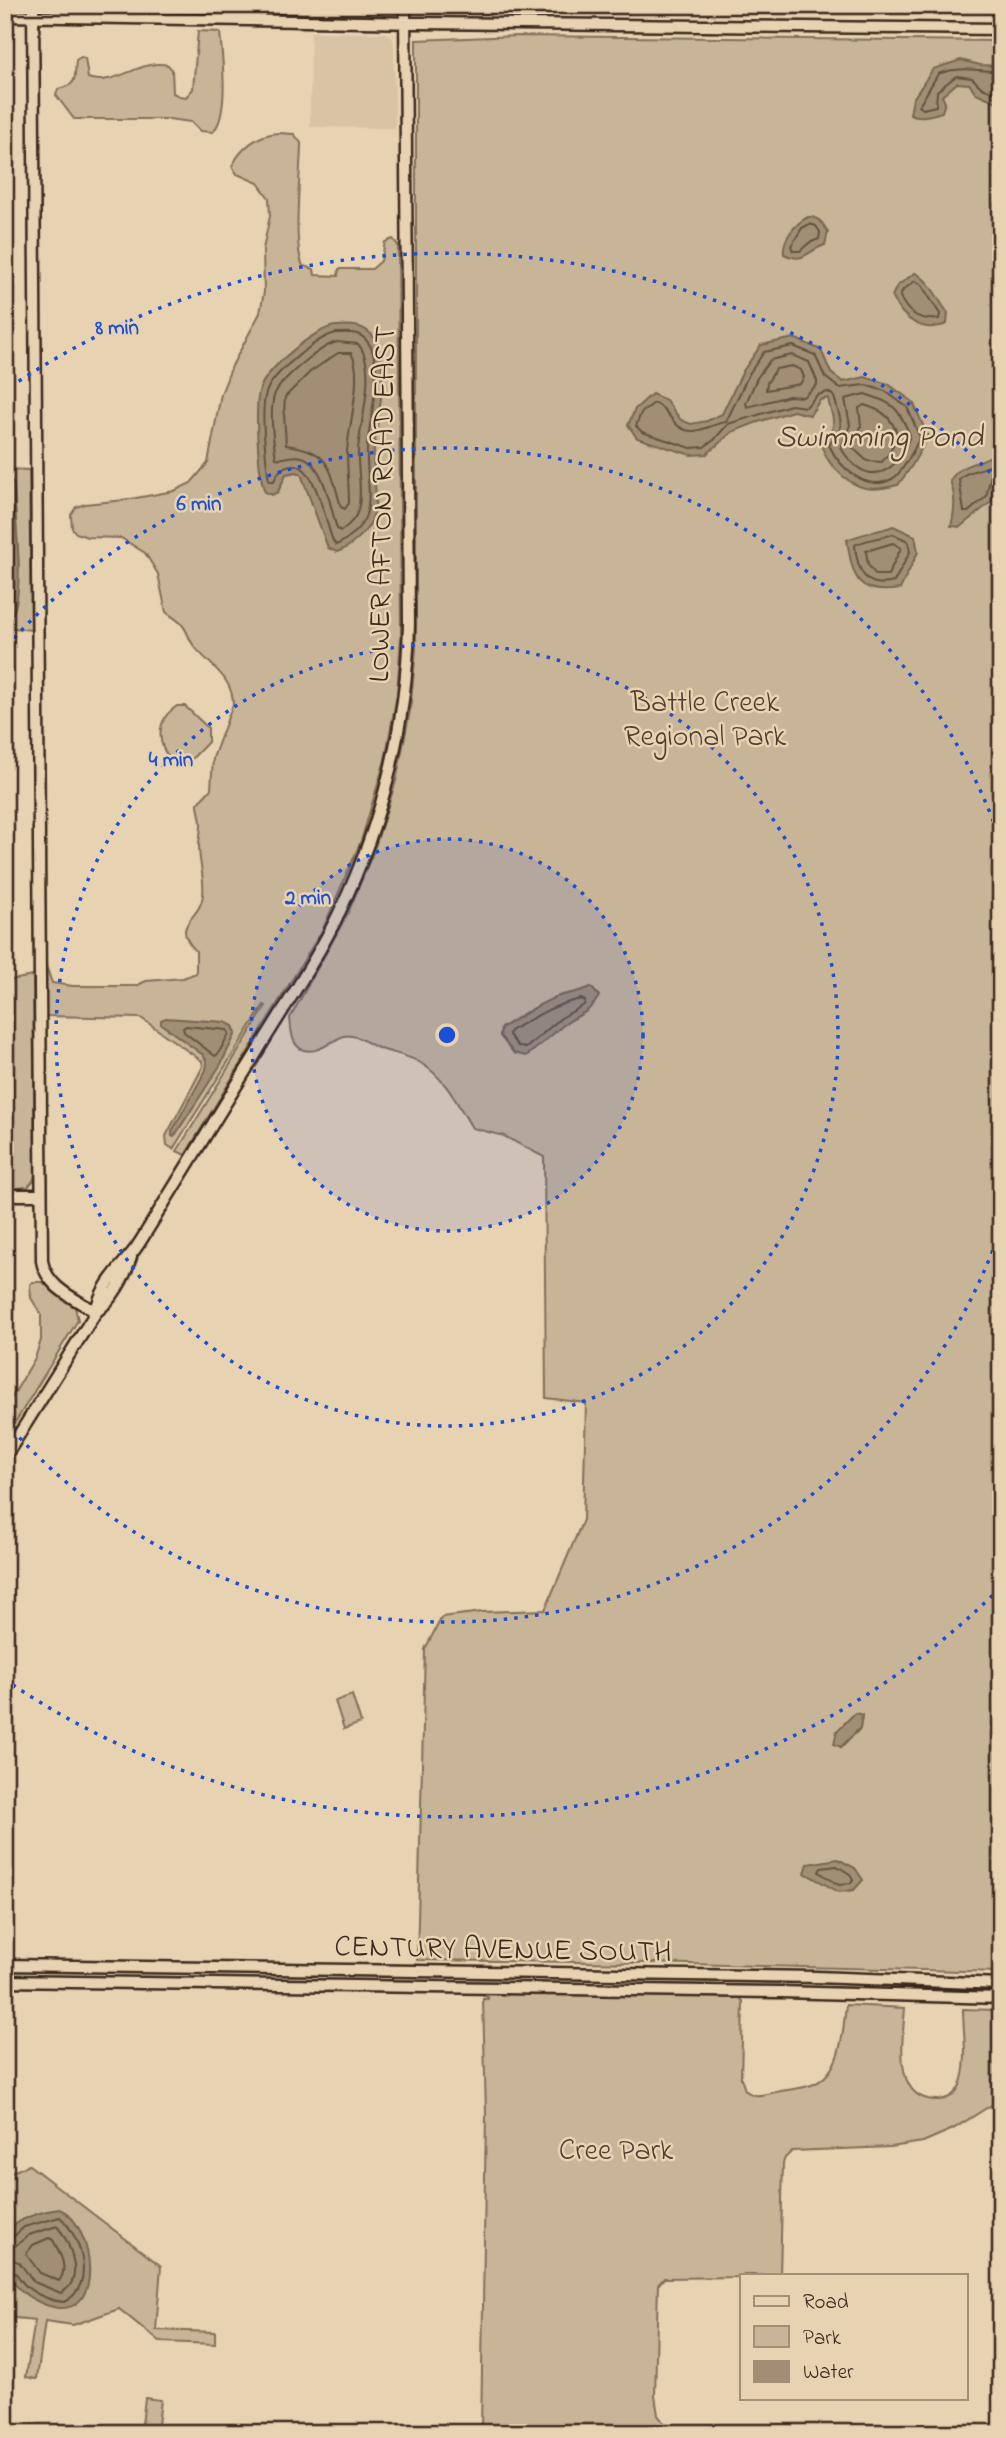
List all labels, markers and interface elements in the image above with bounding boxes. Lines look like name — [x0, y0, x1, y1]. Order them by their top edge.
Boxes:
text: 8 min — [94, 314, 139, 344]
street label: LOWER AFTON ROAD EAST — [359, 325, 409, 683]
water label: Swimming Pond — [775, 415, 984, 462]
text: 6 min — [177, 490, 221, 520]
park label: Battle Creek Regional Park — [624, 682, 787, 760]
text: 4 min — [149, 746, 193, 776]
text: 2 min — [284, 884, 331, 914]
centre of rings — [435, 1023, 459, 1047]
street label: CENTURY AVENUE SOUTH — [334, 1926, 672, 1976]
park label: Cree Park — [559, 2130, 674, 2174]
legend — [740, 2274, 968, 2400]
text: Road — [803, 2288, 849, 2318]
text: Park — [803, 2324, 842, 2354]
text: Water — [803, 2358, 854, 2388]

